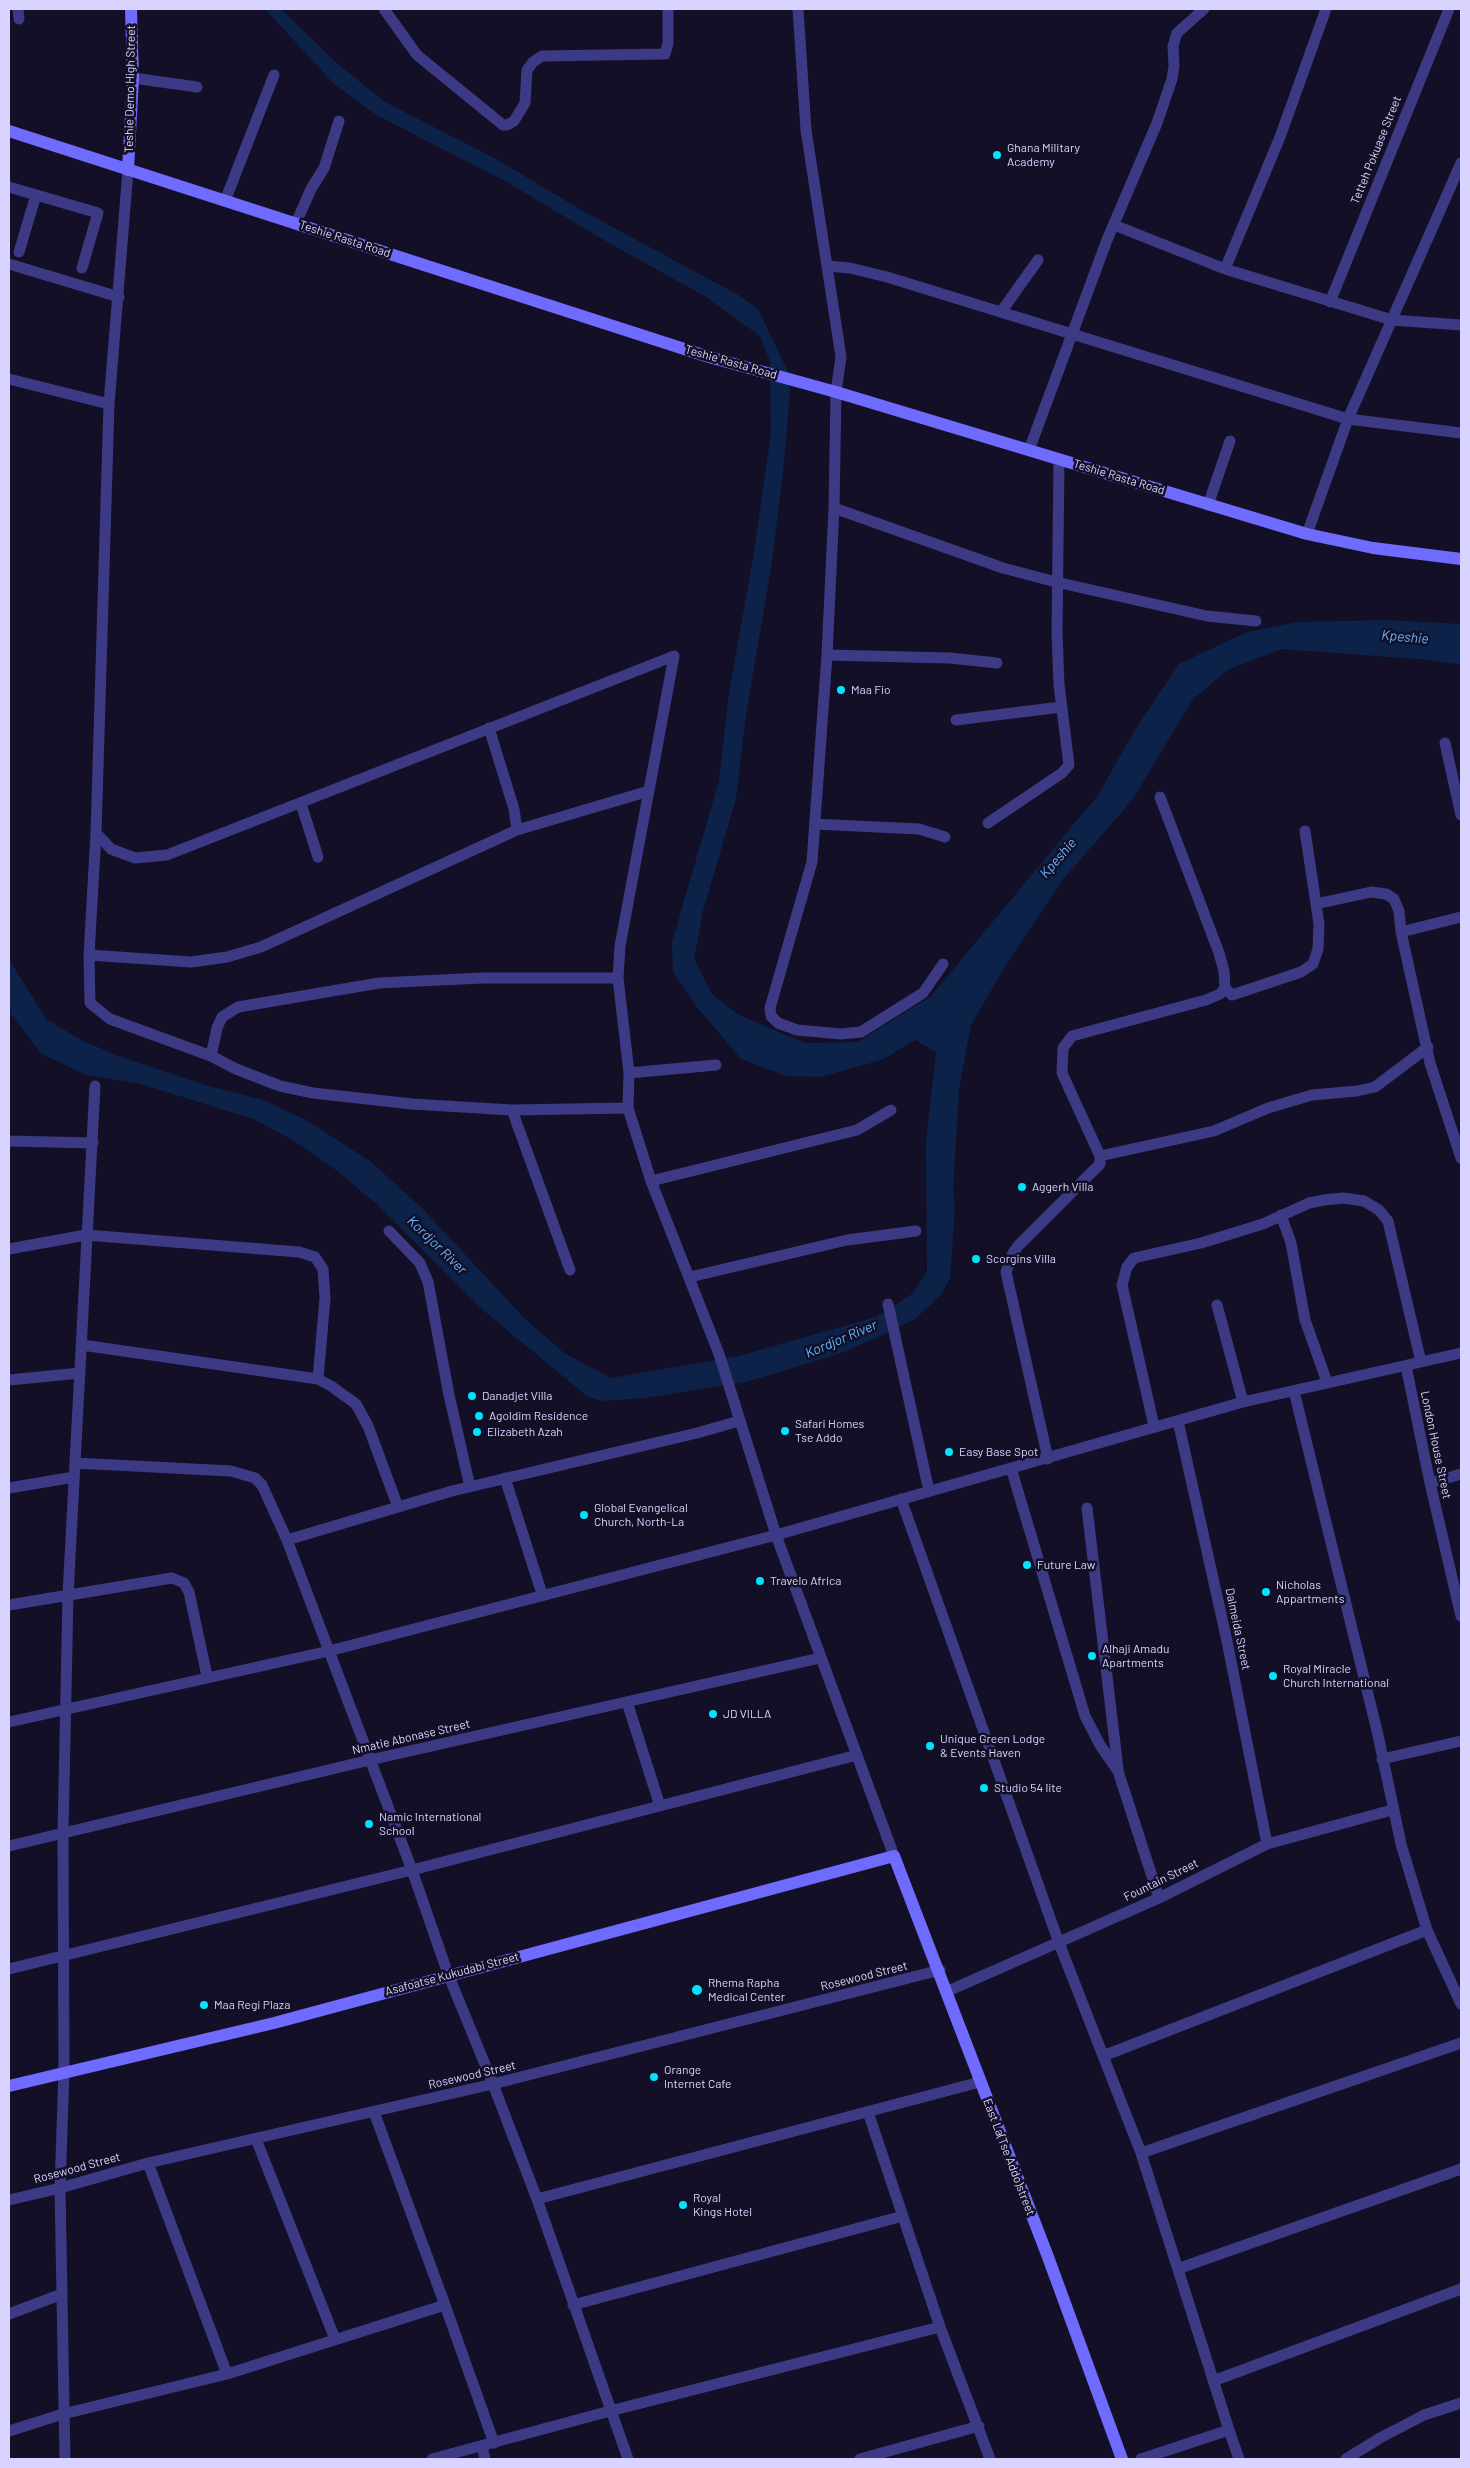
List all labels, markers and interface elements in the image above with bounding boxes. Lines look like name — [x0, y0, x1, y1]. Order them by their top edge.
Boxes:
street label: Teshie Demo High Street — [122, 25, 138, 153]
street label: Tetteh Pokuase Street — [1348, 94, 1404, 206]
place label: Ghana Military Academy — [1007, 141, 1080, 169]
marker: Ghana Military Academy — [991, 149, 1003, 161]
street label: Teshie Rasta Road — [298, 217, 392, 261]
street label: Teshie Rasta Road — [683, 342, 779, 382]
street label: Teshie Rasta Road — [1071, 456, 1167, 498]
water label: Kpeshie — [1381, 627, 1429, 647]
place label: Maa Fio — [851, 683, 891, 697]
marker: Maa Fio — [835, 684, 847, 696]
water label: Kpeshie — [1036, 835, 1080, 881]
place label: Aggerh Villa — [1032, 1180, 1093, 1194]
marker: Aggerh Villa — [1016, 1181, 1028, 1193]
water label: Kordjor River — [404, 1212, 470, 1278]
place label: Scorgins Villa — [986, 1252, 1056, 1266]
marker: Scorgins Villa — [970, 1253, 982, 1265]
water label: Kordjor River — [803, 1316, 879, 1362]
place label: Danadjet Villa — [482, 1389, 552, 1403]
marker: Danadjet Villa — [466, 1390, 478, 1402]
street label: London House Street — [1418, 1390, 1454, 1500]
place label: Agoldim Residence — [489, 1409, 588, 1423]
marker: Agoldim Residence — [473, 1410, 485, 1422]
place label: Safari Homes Tse Addo — [795, 1417, 864, 1445]
place label: Elizabeth Azah — [487, 1425, 563, 1439]
marker: Safari Homes Tse Addo — [779, 1425, 791, 1437]
marker: Elizabeth Azah — [471, 1426, 483, 1438]
place label: Easy Base Spot — [959, 1445, 1038, 1459]
marker: Easy Base Spot — [943, 1446, 955, 1458]
place label: Global Evangelical Church, North-La — [594, 1501, 688, 1529]
marker: Global Evangelical Church, North-La — [578, 1509, 590, 1521]
place label: Future Law — [1037, 1558, 1095, 1572]
marker: Future Law — [1021, 1559, 1033, 1571]
place label: Travelo Africa — [770, 1574, 841, 1588]
marker: Travelo Africa — [754, 1575, 766, 1587]
place label: Nicholas Appartments — [1276, 1578, 1344, 1606]
marker: Nicholas Appartments — [1260, 1586, 1272, 1598]
street label: Dalmeida Street — [1222, 1587, 1254, 1671]
place label: Alhaji Amadu Apartments — [1102, 1642, 1169, 1670]
marker: Alhaji Amadu Apartments — [1086, 1650, 1098, 1662]
place label: Royal Miracle Church International — [1283, 1662, 1389, 1690]
marker: Royal Miracle Church International — [1267, 1670, 1279, 1682]
place label: JD VILLA — [723, 1707, 771, 1721]
marker: JD VILLA — [707, 1708, 719, 1720]
street label: Nmatie Abonase Street — [351, 1716, 471, 1758]
place label: Unique Green Lodge & Events Haven — [940, 1732, 1045, 1760]
marker: Unique Green Lodge & Events Haven — [924, 1740, 936, 1752]
place label: Studio 54 lite — [994, 1781, 1062, 1795]
marker: Studio 54 lite — [978, 1782, 990, 1794]
place label: Namic International School — [379, 1810, 481, 1838]
marker: Namic International School — [363, 1818, 375, 1830]
street label: Fountain Street — [1121, 1856, 1201, 1904]
street label: Asafoatse Kukudabi Street — [383, 1949, 521, 1999]
street label: Rosewood Street — [819, 1958, 909, 1994]
place label: Rhema Rapha Medical Center — [708, 1976, 785, 2004]
marker: Rhema Rapha Medical Center — [690, 1983, 704, 1997]
place label: Maa Regi Plaza — [214, 1998, 290, 2012]
marker: Maa Regi Plaza — [198, 1999, 210, 2011]
street label: Rosewood Street — [427, 2058, 517, 2092]
place label: Orange Internet Cafe — [664, 2063, 731, 2091]
marker: Orange Internet Cafe — [648, 2071, 660, 2083]
street label: East La(Tse Addo)street — [980, 2096, 1038, 2218]
street label: Rosewood Street — [32, 2150, 122, 2186]
place label: Royal Kings Hotel — [693, 2191, 752, 2219]
marker: Royal Kings Hotel — [677, 2199, 689, 2211]

